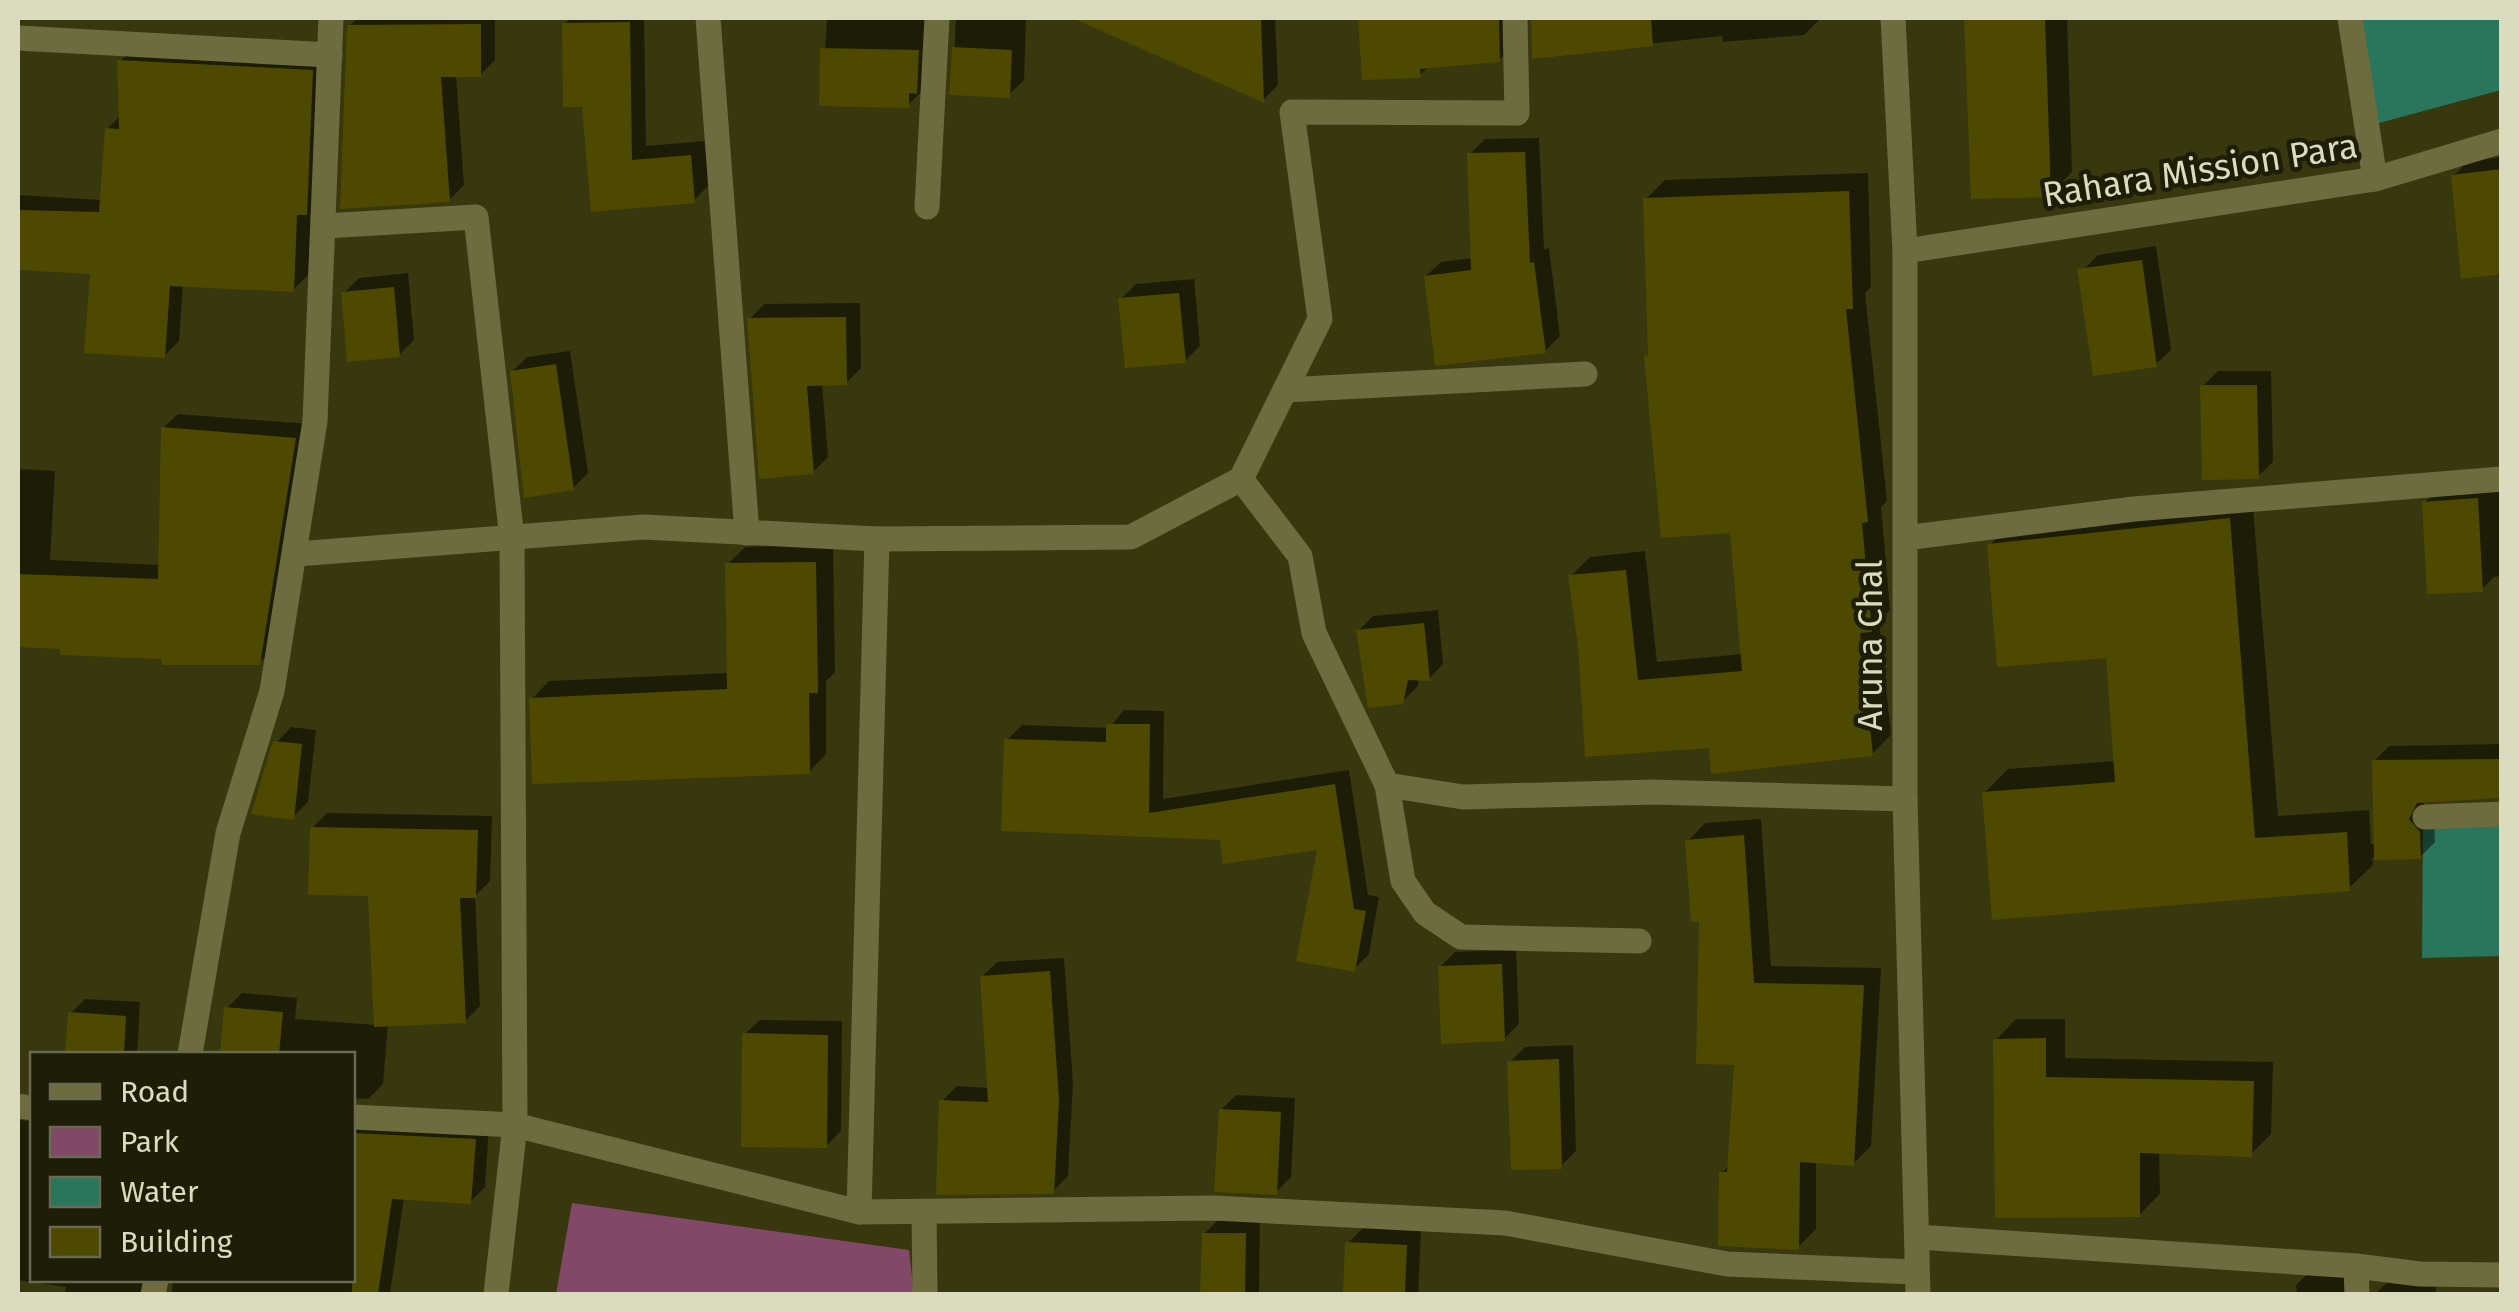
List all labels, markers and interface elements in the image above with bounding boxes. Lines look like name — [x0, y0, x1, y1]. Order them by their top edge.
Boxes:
street label: Rahara Mission Para — [2040, 124, 2360, 216]
street label: Aruna Chal — [1849, 559, 1891, 731]
legend — [30, 1052, 355, 1282]
text: Road — [120, 1074, 189, 1110]
text: Park — [120, 1124, 180, 1160]
text: Water — [120, 1174, 199, 1210]
text: Building — [120, 1224, 233, 1260]

